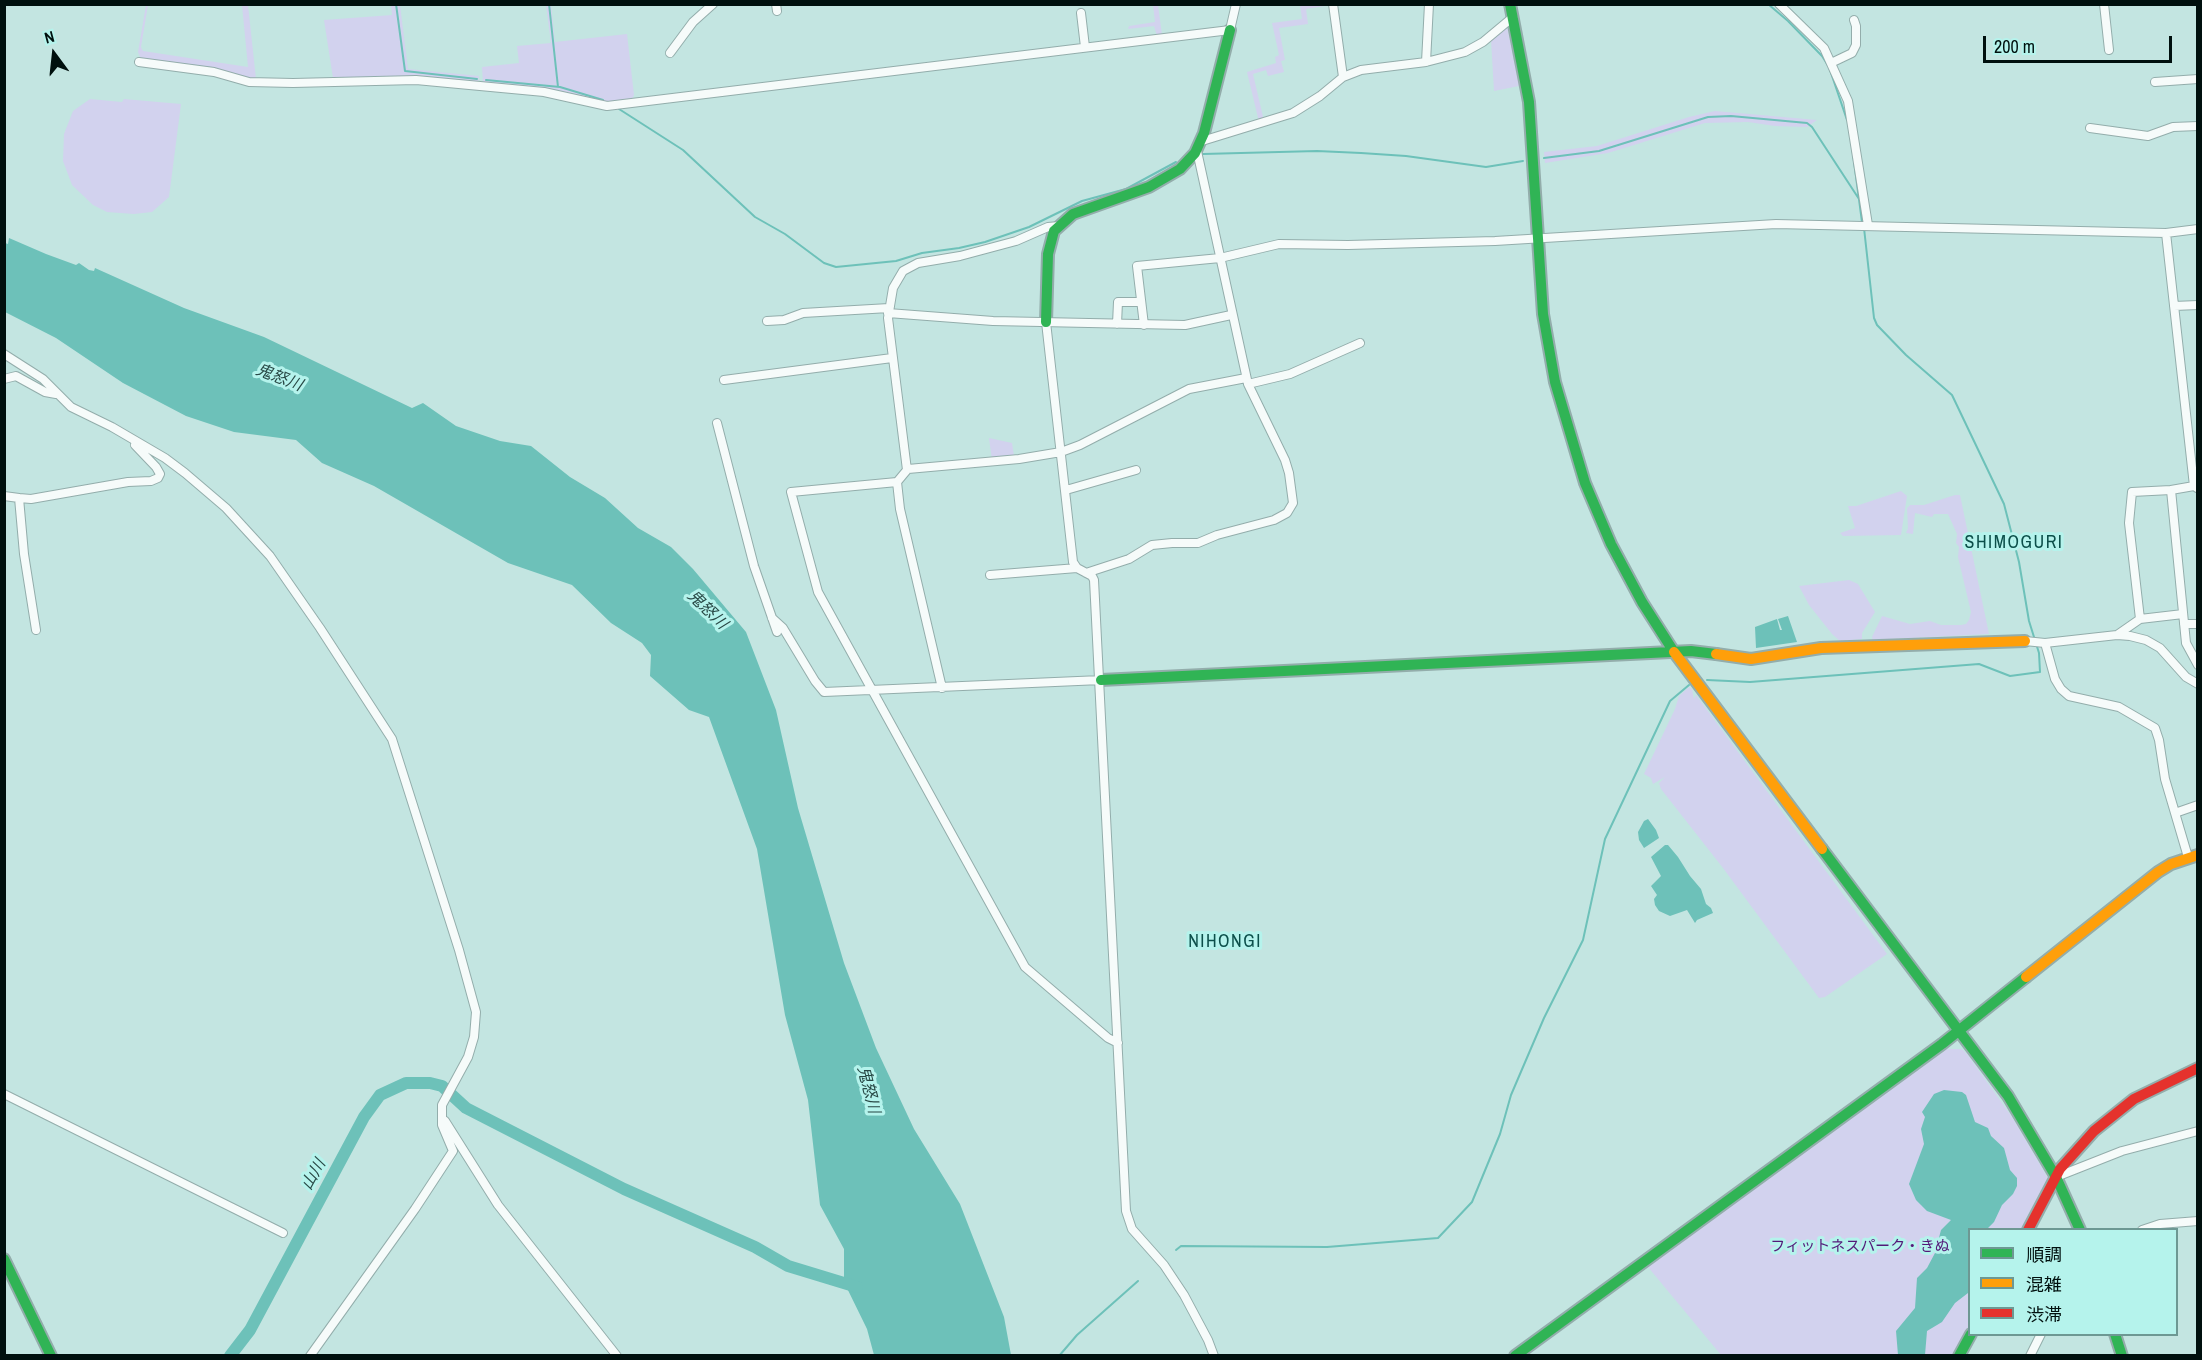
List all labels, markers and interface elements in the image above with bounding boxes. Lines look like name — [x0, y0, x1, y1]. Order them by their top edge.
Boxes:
north arrow — [24, 24, 84, 84]
scale bar — [1986, 24, 2175, 62]
text: N — [42, 25, 57, 48]
text: 200 m — [1994, 34, 2035, 59]
water label: 鬼怒川 — [253, 360, 305, 396]
district label: SHIMOGURI — [1965, 532, 2063, 554]
water label: 鬼怒川 — [683, 586, 731, 634]
district label: NIHONGI — [1188, 931, 1262, 953]
water label: 鬼怒川 — [853, 1064, 883, 1116]
water label: 山川 — [298, 1156, 330, 1194]
legend — [1968, 1228, 2178, 1336]
park label: フィットネスパーク・きぬ — [1770, 1238, 1950, 1256]
text: 順調 — [2026, 1242, 2062, 1267]
text: 混雑 — [2026, 1272, 2062, 1297]
text: 渋滞 — [2026, 1302, 2062, 1327]

